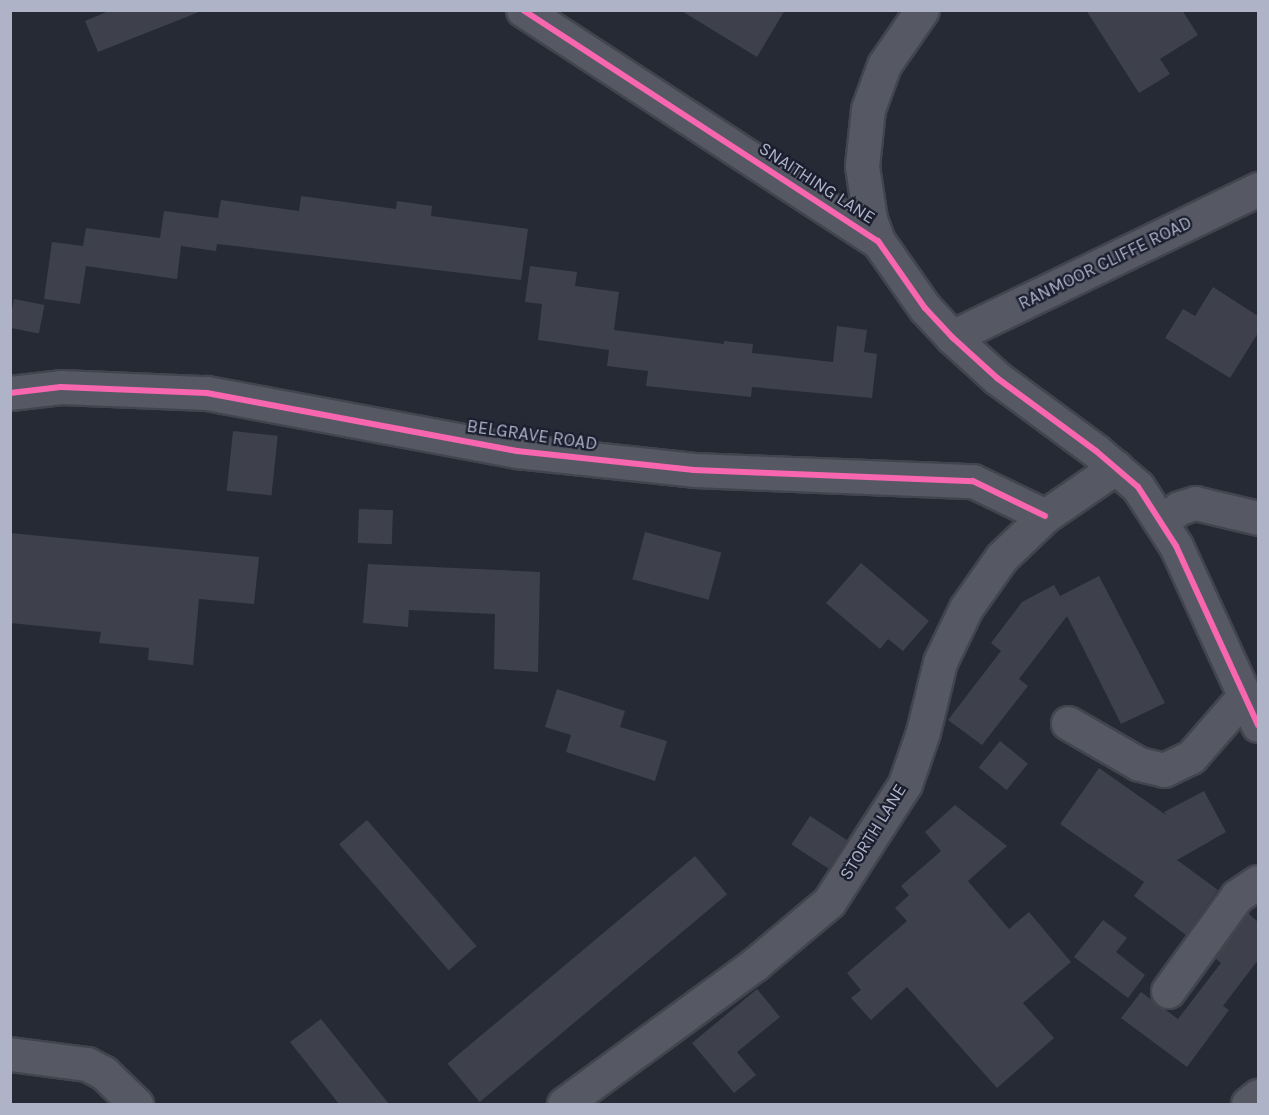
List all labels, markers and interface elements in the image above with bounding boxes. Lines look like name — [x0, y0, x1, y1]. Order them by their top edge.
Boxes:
street label: SNAITHING LANE — [755, 137, 879, 229]
street label: RANMOOR CLIFFE ROAD — [1015, 212, 1195, 314]
street label: BELGRAVE ROAD — [465, 415, 599, 455]
street label: STORTH LANE — [835, 780, 911, 884]

